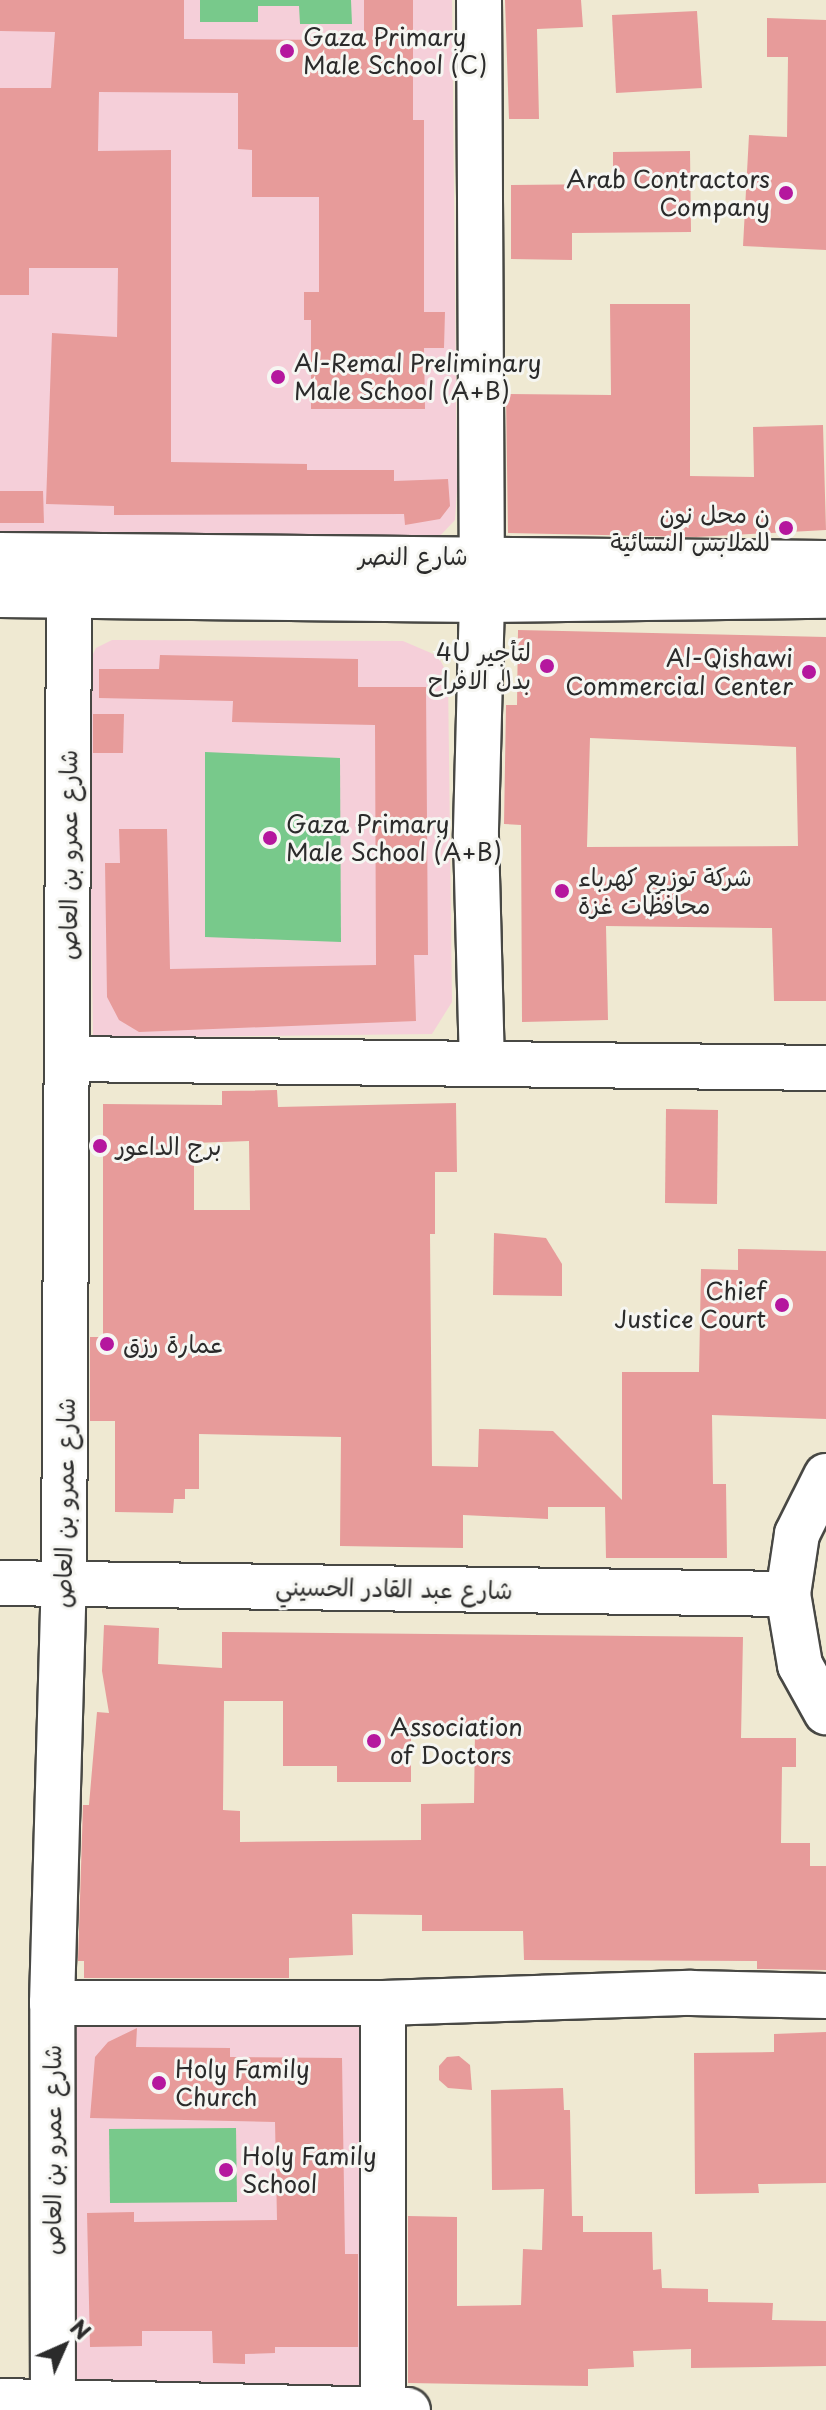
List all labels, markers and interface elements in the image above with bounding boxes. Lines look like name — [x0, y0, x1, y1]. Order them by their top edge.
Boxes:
place label: Gaza Primary Male School (C) — [303, 23, 489, 79]
marker: Gaza Primary Male School (C) — [278, 42, 296, 60]
place label: Arab Contractors Company — [565, 165, 770, 221]
marker: Arab Contractors Company — [777, 184, 795, 202]
place label: Al-Remal Preliminary Male School (A+B) — [294, 349, 541, 405]
marker: Al-Remal Preliminary Male School (A+B) — [269, 368, 287, 386]
place label: ن محل نون للملابس النسائية — [610, 500, 770, 556]
marker: ن محل نون للملابس النسائية — [777, 519, 795, 537]
street label: شارع النصر — [358, 542, 468, 570]
place label: 4U لتأجير بدل الافراح — [428, 638, 531, 694]
place label: Al-Qishawi Commercial Center — [567, 644, 793, 700]
marker: 4U لتأجير بدل الافراح — [538, 657, 556, 675]
marker: Al-Qishawi Commercial Center — [800, 663, 818, 681]
street label: شارع عمرو بن العاص — [54, 750, 82, 960]
place label: Gaza Primary Male School (A+B) — [286, 810, 503, 866]
marker: Gaza Primary Male School (A+B) — [261, 829, 279, 847]
place label: شركة توزيع كهرباء محافظات غزة — [578, 863, 752, 919]
marker: شركة توزيع كهرباء محافظات غزة — [553, 882, 571, 900]
place label: برج الداعور — [116, 1132, 222, 1160]
marker: برج الداعور — [91, 1137, 109, 1155]
place label: Chief Justice Court — [613, 1277, 766, 1333]
marker: Chief Justice Court — [773, 1296, 791, 1314]
place label: عمارة رزق — [123, 1330, 224, 1358]
marker: عمارة رزق — [98, 1335, 116, 1353]
street label: شارع عمرو بن العاص — [48, 1398, 80, 1608]
street label: شارع عبد القادر الحسيني — [275, 1572, 513, 1604]
place label: Association of Doctors — [390, 1713, 523, 1769]
marker: Association of Doctors — [365, 1732, 383, 1750]
street label: شارع عمرو بن العاص — [38, 2045, 66, 2255]
place label: Holy Family Church — [175, 2055, 311, 2111]
marker: Holy Family Church — [150, 2074, 168, 2092]
place label: Holy Family School — [242, 2142, 378, 2198]
marker: Holy Family School — [217, 2161, 235, 2179]
north arrow — [24, 2306, 104, 2386]
text: N — [63, 2311, 99, 2347]

